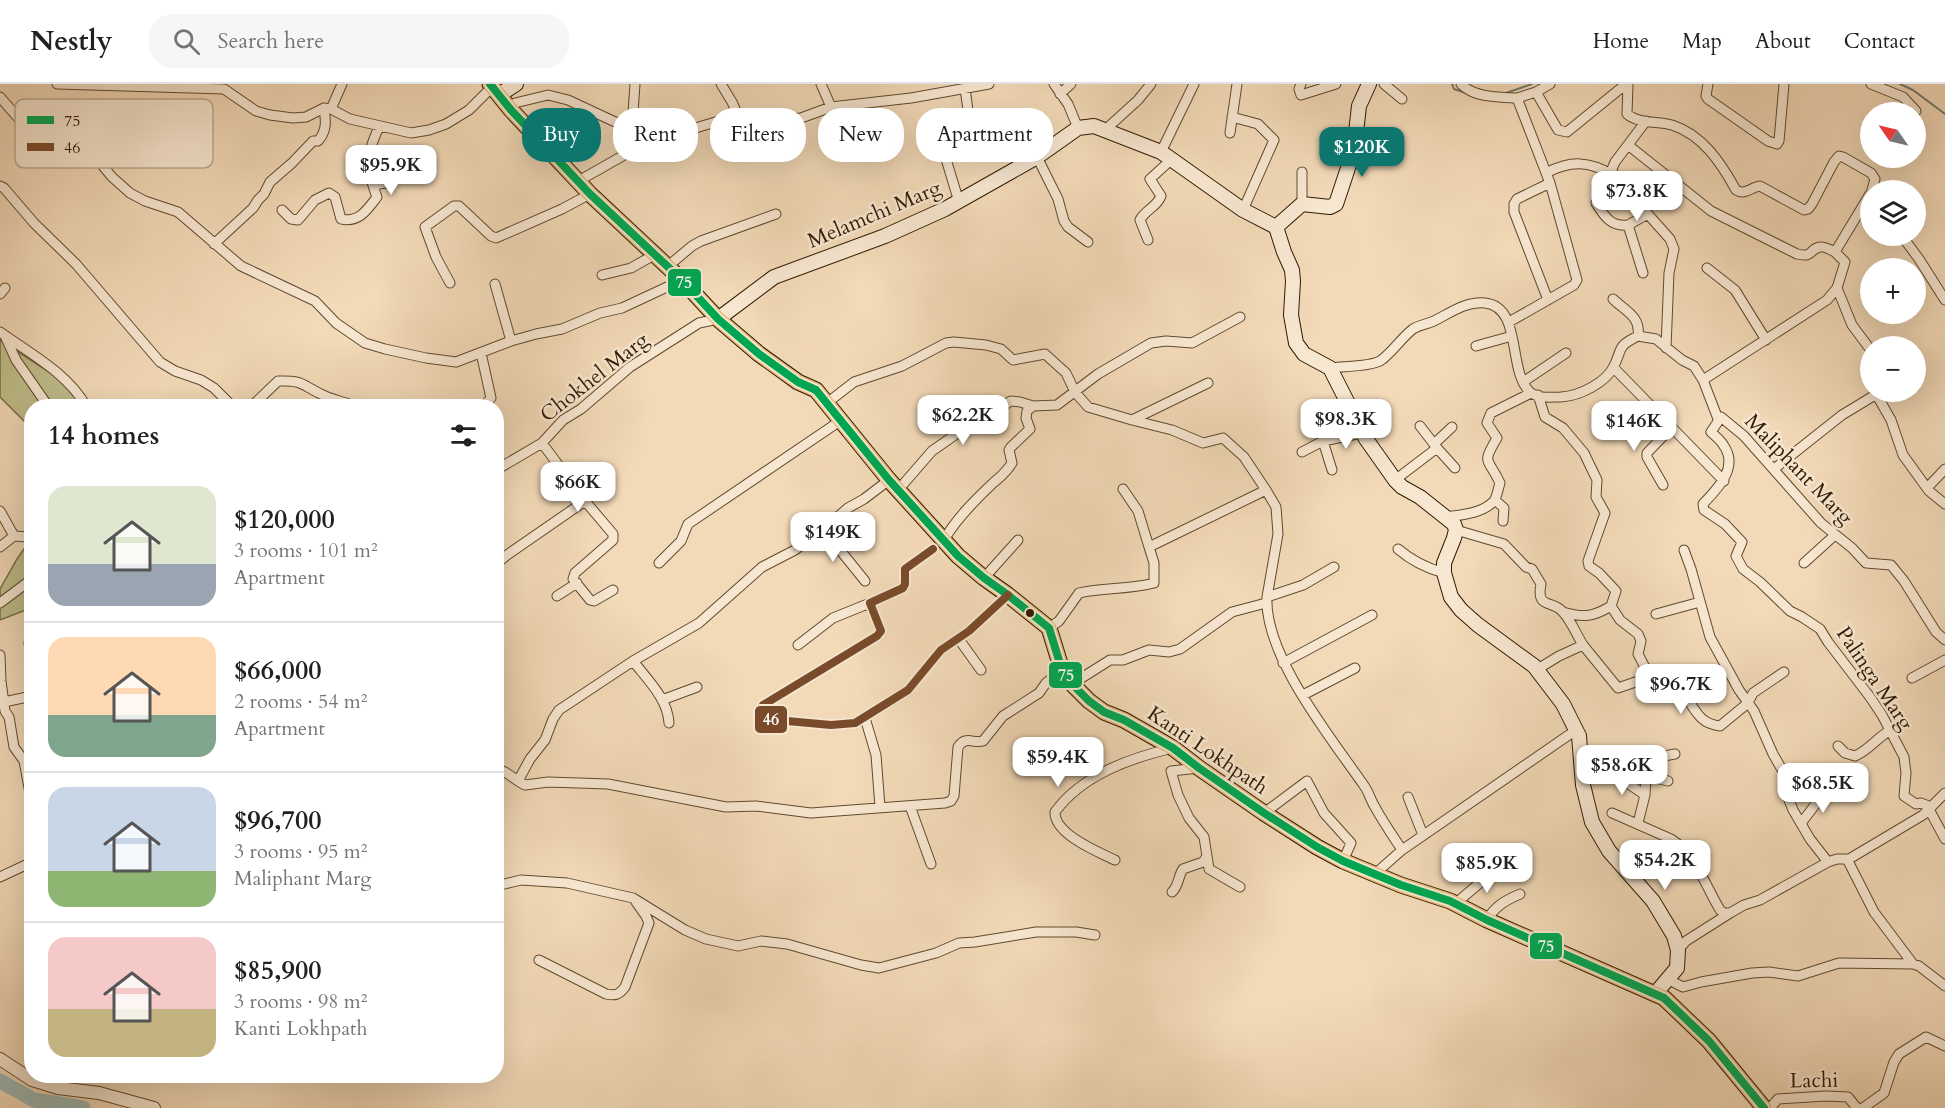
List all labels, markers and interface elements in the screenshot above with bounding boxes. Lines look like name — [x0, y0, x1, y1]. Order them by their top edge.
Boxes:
search box — [149, 14, 569, 68]
text: Nestly — [30, 22, 113, 60]
icon: search — [170, 25, 203, 58]
text: Search here — [218, 26, 324, 56]
text: Home — [1593, 27, 1649, 56]
text: Map — [1682, 27, 1722, 56]
text: About — [1755, 27, 1811, 56]
text: Contact — [1844, 27, 1915, 56]
legend — [15, 99, 213, 168]
north arrow — [1860, 102, 1926, 168]
map controls — [1860, 102, 1926, 402]
chip: Buy — [522, 108, 601, 162]
chip: Rent — [613, 108, 698, 162]
chip: Filters — [710, 108, 806, 162]
chip: New — [818, 108, 904, 162]
chip: Apartment — [916, 108, 1053, 162]
text: 75 — [64, 110, 80, 132]
pin: $120K — [1320, 127, 1404, 178]
text: $120K — [1333, 133, 1391, 160]
text: 46 — [64, 137, 80, 159]
pin: $95.9K — [342, 145, 440, 196]
text: $95.9K — [360, 151, 422, 178]
pin: $73.8K — [1588, 171, 1686, 222]
street label: Melamchi Marg — [803, 173, 946, 256]
text: $73.8K — [1606, 177, 1668, 204]
button: layers — [1860, 180, 1926, 246]
button: + — [1860, 258, 1926, 324]
line badge: 75 — [667, 268, 702, 297]
text: 75 — [676, 272, 692, 294]
street label: Chokhel Marg — [534, 326, 655, 429]
button: − — [1860, 336, 1926, 402]
pin: $62.2K — [914, 395, 1012, 446]
pin: $98.3K — [1297, 399, 1395, 450]
text: $62.2K — [932, 401, 994, 428]
pin: $146K — [1592, 401, 1676, 452]
text: $98.3K — [1315, 405, 1377, 432]
text: $146K — [1605, 407, 1663, 434]
street label: Maliphant Marg — [1738, 407, 1859, 532]
text: 14 homes — [48, 418, 159, 453]
icon: filters — [447, 419, 480, 452]
pin: $66K — [542, 462, 614, 513]
text: $66K — [555, 468, 601, 495]
text: $120,000 — [234, 502, 335, 537]
icon: home — [96, 510, 168, 582]
pin: $149K — [791, 512, 875, 563]
text: $149K — [804, 518, 862, 545]
text: 3 rooms · 101 m² — [234, 537, 378, 564]
text: Apartment — [234, 564, 325, 591]
unlabelled marker — [1024, 607, 1036, 619]
street label: Palinga Marg — [1829, 621, 1920, 736]
text: $66,000 — [234, 653, 322, 688]
icon: home — [96, 661, 168, 733]
line badge: 75 — [1048, 661, 1083, 689]
pin: $96.7K — [1632, 664, 1730, 715]
text: 75 — [1058, 665, 1074, 687]
text: $96.7K — [1650, 670, 1712, 697]
text: 2 rooms · 54 m² — [234, 688, 367, 715]
street label: Kanti Lokhpath — [1142, 699, 1274, 802]
line badge: 46 — [754, 705, 788, 734]
text: 46 — [763, 709, 779, 731]
text: Apartment — [234, 715, 325, 742]
pin: $59.4K — [1009, 737, 1107, 788]
text: $59.4K — [1027, 743, 1089, 770]
pin: $58.6K — [1573, 745, 1671, 796]
text: $58.6K — [1591, 751, 1653, 778]
pin: $68.5K — [1774, 763, 1872, 814]
text: $68.5K — [1792, 769, 1854, 796]
text: $96,700 — [234, 803, 322, 838]
icon: home — [96, 811, 168, 883]
text: 3 rooms · 95 m² — [234, 838, 367, 865]
pin: $54.2K — [1616, 840, 1714, 891]
pin: $85.9K — [1438, 843, 1536, 894]
text: $54.2K — [1634, 846, 1696, 873]
text: $85.9K — [1456, 849, 1518, 876]
text: Maliphant Marg — [234, 865, 372, 892]
line badge: 75 — [1529, 932, 1563, 960]
text: 75 — [1538, 936, 1554, 958]
text: $85,900 — [234, 953, 322, 988]
icon: home — [96, 961, 168, 1033]
text: 3 rooms · 98 m² — [234, 988, 367, 1015]
text: Kanti Lokhpath — [234, 1015, 367, 1042]
street label: Lachi — [1789, 1066, 1839, 1095]

